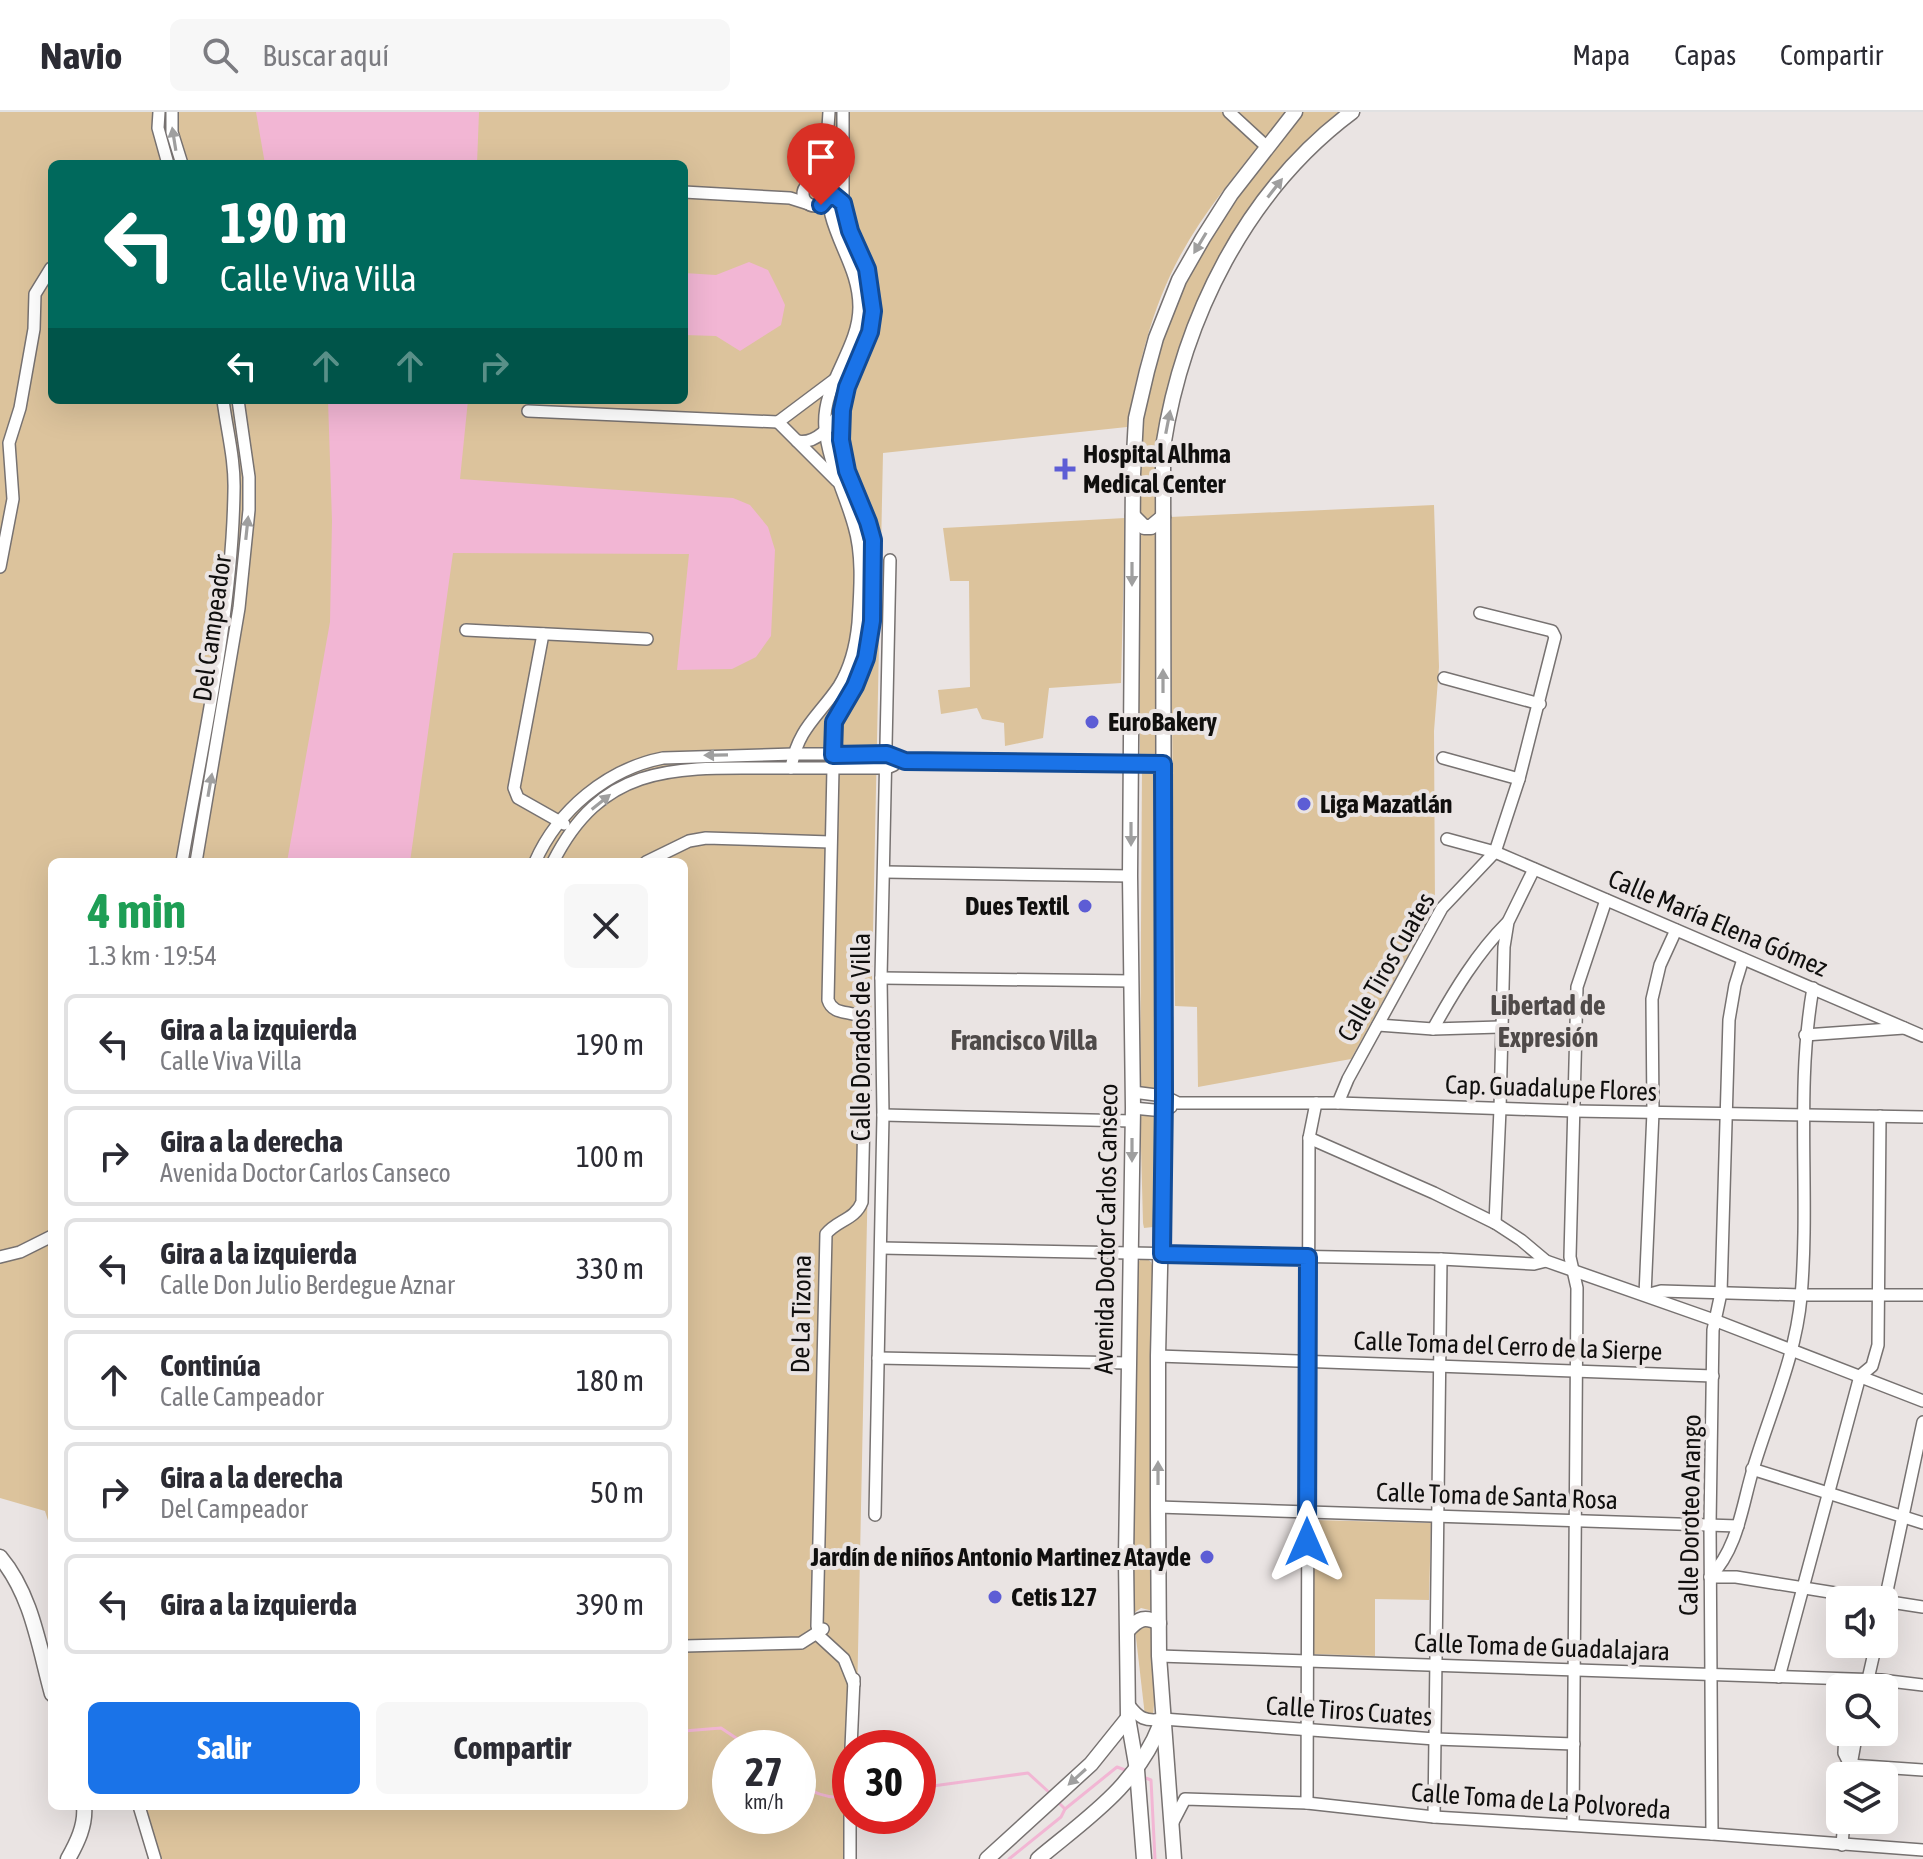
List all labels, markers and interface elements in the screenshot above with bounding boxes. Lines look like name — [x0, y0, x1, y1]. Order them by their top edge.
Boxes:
search box — [170, 19, 730, 91]
icon: search — [198, 33, 242, 77]
text: Navio — [40, 34, 122, 77]
text: Buscar aquí — [262, 38, 389, 72]
text: Mapa — [1572, 39, 1630, 71]
text: Capas — [1674, 39, 1736, 71]
text: Compartir — [1780, 39, 1883, 71]
pin — [787, 123, 855, 205]
one-way arrow — [167, 126, 180, 151]
icon: arrive — [799, 135, 843, 179]
one-way arrow — [1266, 178, 1282, 198]
text: 190 m — [220, 191, 347, 255]
icon: left — [88, 192, 192, 296]
one-way arrow — [1193, 232, 1207, 254]
text: Calle Viva Villa — [220, 257, 417, 299]
icon: left — [220, 344, 264, 388]
icon: ahead — [304, 344, 348, 388]
icon: ahead — [388, 344, 432, 388]
icon: right — [472, 344, 516, 388]
one-way arrow — [1162, 409, 1174, 434]
place label: Hospital Alhma Medical Center — [1083, 439, 1231, 499]
marker: Hospital Alhma Medical Center — [1054, 458, 1076, 480]
one-way arrow — [241, 515, 254, 540]
street label: Del Campeador — [187, 552, 237, 703]
one-way arrow — [1126, 562, 1138, 587]
one-way arrow — [1157, 668, 1169, 693]
place label: EuroBakery — [1108, 707, 1217, 737]
marker: EuroBakery — [1083, 713, 1101, 731]
one-way arrow — [703, 749, 728, 762]
one-way arrow — [204, 772, 217, 797]
place label: Liga Mazatlán — [1320, 789, 1452, 819]
one-way arrow — [591, 794, 611, 811]
marker: Liga Mazatlán — [1295, 795, 1313, 813]
one-way arrow — [1125, 822, 1137, 847]
street label: Calle María Elena Gómez — [1604, 863, 1832, 983]
text: 4 min — [88, 883, 186, 938]
button: close — [564, 884, 648, 968]
street label: Calle Tiros Cuates — [1331, 887, 1441, 1047]
place label: Dues Textil — [965, 891, 1070, 921]
marker: Dues Textil — [1076, 897, 1094, 915]
street label: Calle Dorados de Villa — [846, 933, 876, 1141]
text: 1.3 km · 19:54 — [88, 941, 217, 971]
district label: Libertad de Expresión — [1490, 989, 1606, 1053]
text: Gira a la izquierda — [160, 1012, 357, 1046]
icon: left — [92, 1022, 136, 1066]
district label: Francisco Villa — [950, 1024, 1098, 1056]
text: 190 m — [576, 1027, 644, 1061]
text: Calle Viva Villa — [160, 1046, 302, 1076]
street label: Cap. Guadalupe Flores — [1444, 1069, 1658, 1107]
street label: Avenida Doctor Carlos Canseco — [1088, 1083, 1124, 1375]
text: Gira a la derecha — [160, 1124, 343, 1158]
icon: right — [92, 1134, 136, 1178]
one-way arrow — [1126, 1138, 1138, 1163]
text: 100 m — [576, 1139, 644, 1173]
text: Avenida Doctor Carlos Canseco — [160, 1158, 451, 1188]
text: Gira a la izquierda — [160, 1236, 357, 1270]
icon: left — [92, 1246, 136, 1290]
text: 330 m — [576, 1251, 644, 1285]
street label: De La Tizona — [785, 1254, 817, 1374]
text: Calle Don Julio Berdegue Aznar — [160, 1270, 455, 1300]
street label: Calle Toma del Cerro de la Sierpe — [1353, 1326, 1663, 1366]
text: Continúa — [160, 1348, 261, 1382]
icon: ahead — [92, 1358, 136, 1402]
text: 180 m — [576, 1363, 644, 1397]
text: Calle Campeador — [160, 1382, 324, 1412]
street label: Calle Doroteo Arango — [1673, 1414, 1707, 1616]
text: Gira a la derecha — [160, 1460, 343, 1494]
one-way arrow — [1152, 1460, 1164, 1485]
icon: right — [92, 1470, 136, 1514]
text: 50 m — [590, 1475, 644, 1509]
street label: Calle Toma de Santa Rosa — [1376, 1477, 1618, 1515]
text: Del Campeador — [160, 1494, 308, 1524]
position arrow — [1265, 1500, 1349, 1584]
place label: Jardín de niños Antonio Martinez Atayde — [810, 1542, 1191, 1572]
marker: Jardín de niños Antonio Martinez Atayde — [1198, 1548, 1216, 1566]
icon: left — [92, 1582, 136, 1626]
place label: Cetis 127 — [1011, 1582, 1097, 1612]
map controls — [1826, 1586, 1898, 1834]
button: sound — [1826, 1586, 1898, 1658]
text: Gira a la izquierda — [160, 1587, 357, 1621]
text: 390 m — [576, 1587, 644, 1621]
marker: Cetis 127 — [986, 1588, 1004, 1606]
street label: Calle Toma de Guadalajara — [1414, 1628, 1670, 1666]
button: search — [1826, 1674, 1898, 1746]
street label: Calle Tiros Cuates — [1265, 1690, 1433, 1732]
button: Salir — [88, 1702, 360, 1794]
button: Compartir — [376, 1702, 648, 1794]
speed limit sign: 30 — [832, 1730, 936, 1834]
text: 27 — [745, 1749, 783, 1794]
button: layers — [1826, 1762, 1898, 1834]
one-way arrow — [1067, 1767, 1086, 1785]
street label: Calle Toma de La Polvoreda — [1410, 1777, 1672, 1825]
text: km/h — [744, 1790, 784, 1813]

